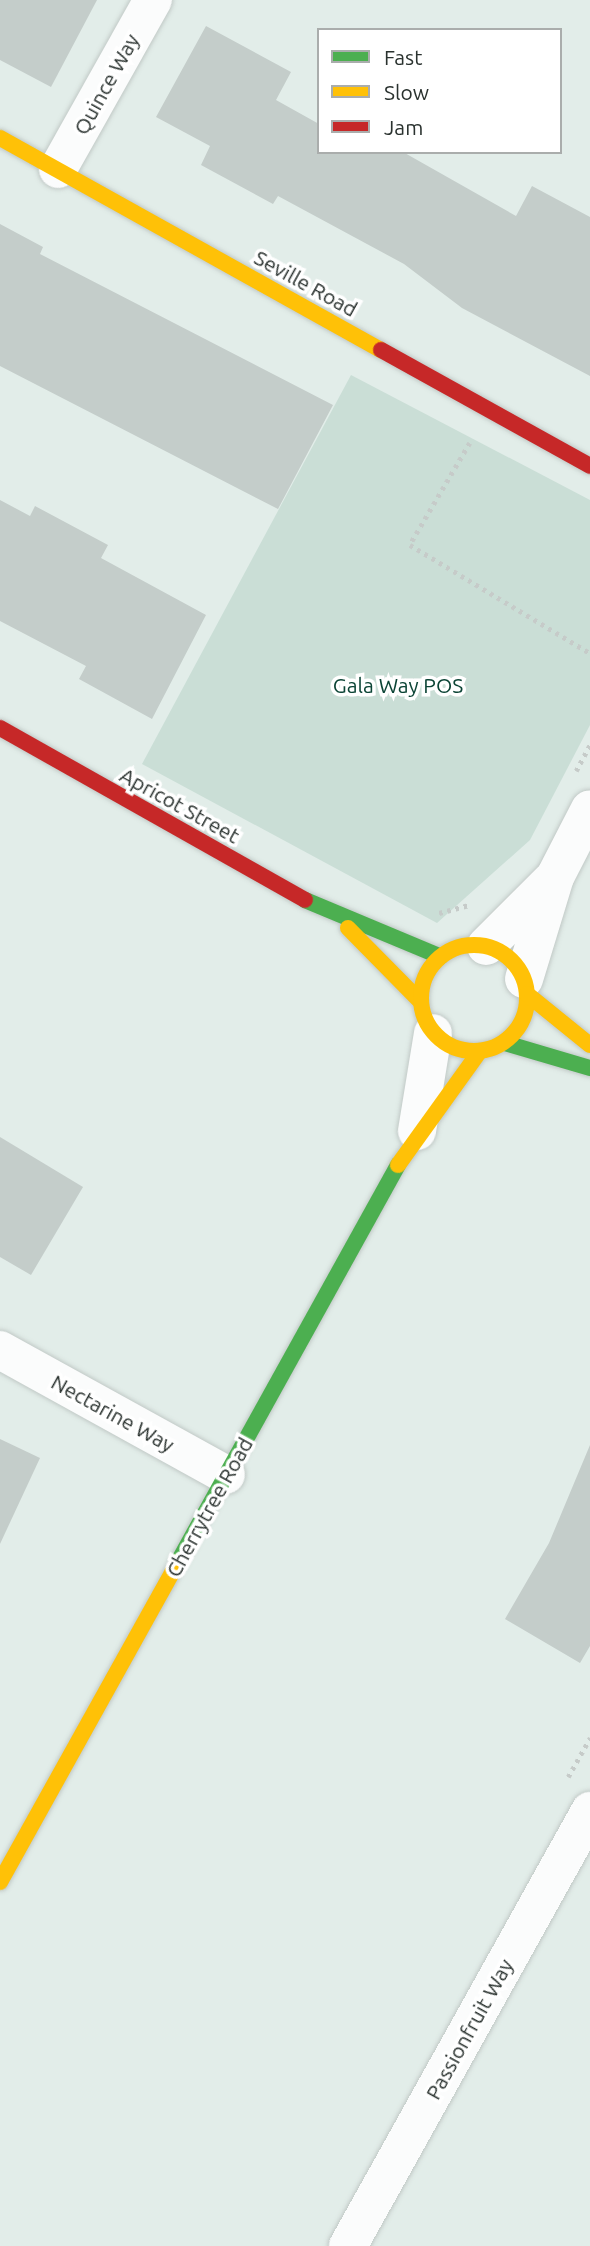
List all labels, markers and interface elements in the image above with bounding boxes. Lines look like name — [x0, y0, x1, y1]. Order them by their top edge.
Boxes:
legend — [317, 28, 562, 154]
street label: Quince Way — [68, 29, 144, 139]
text: Fast — [384, 45, 422, 69]
text: Slow — [384, 80, 429, 104]
text: Jam — [384, 115, 423, 139]
street label: Seville Road — [250, 244, 362, 322]
park label: Gala Way POS — [333, 672, 463, 698]
street label: Apricot Street — [116, 762, 244, 848]
street label: Nectarine Way — [47, 1369, 179, 1457]
street label: Cherrytree Road — [160, 1433, 258, 1581]
street label: Passionfruit Way — [420, 1954, 518, 2104]

